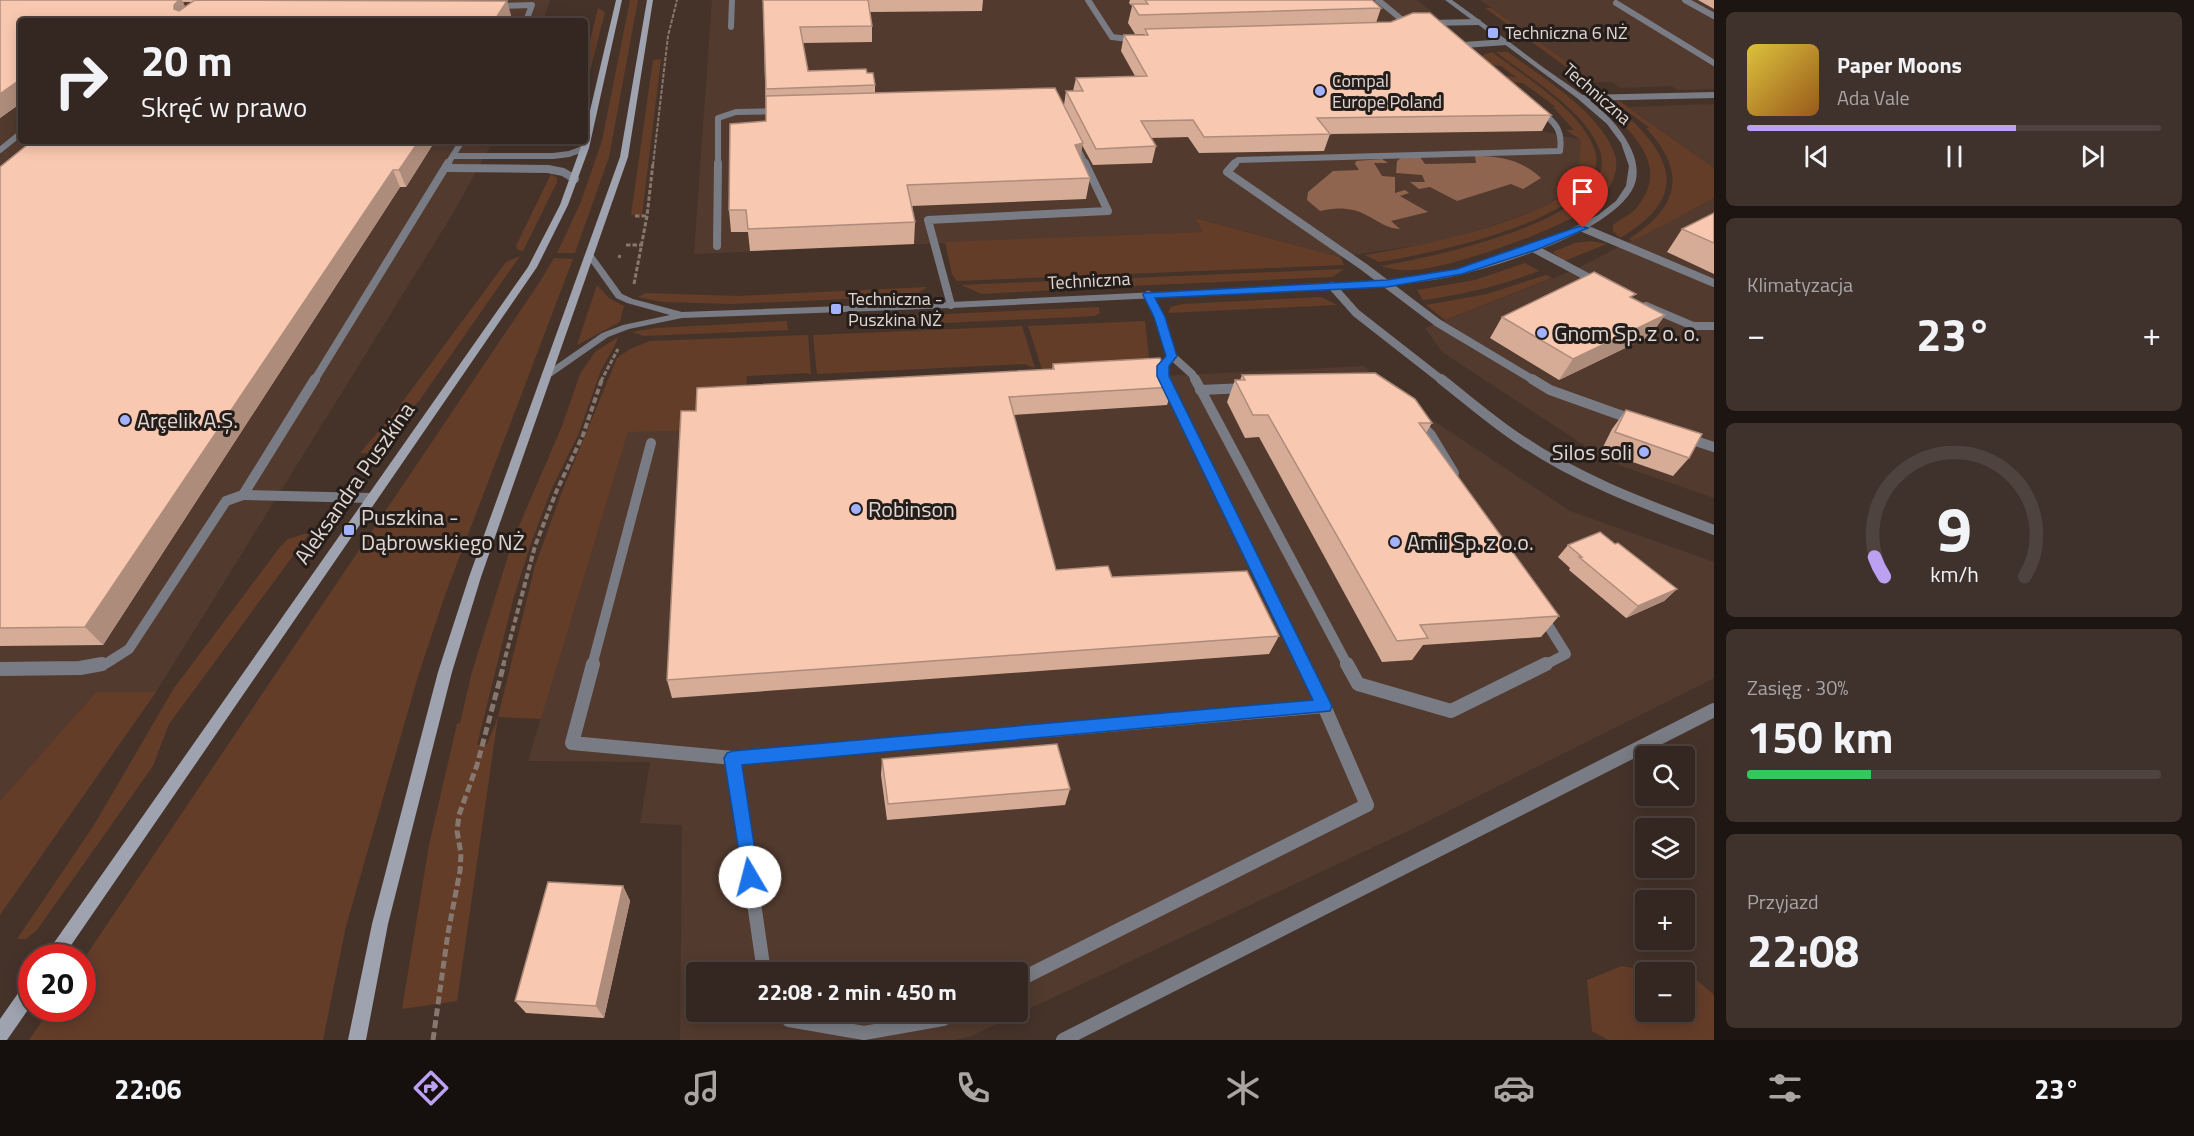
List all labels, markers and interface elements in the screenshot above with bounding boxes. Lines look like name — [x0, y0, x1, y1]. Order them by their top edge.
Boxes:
place label: Techniczna 6 NŻ — [1505, 19, 1628, 46]
marker: Techniczna 6 NŻ — [1486, 26, 1500, 40]
text: 20 m — [141, 28, 233, 92]
icon: right — [42, 42, 120, 120]
text: Paper Moons — [1837, 48, 1962, 82]
street label: Techniczna — [1557, 56, 1637, 131]
place label: Compal Europe Poland — [1332, 67, 1442, 115]
text: Ada Vale — [1837, 82, 1910, 113]
marker: Compal Europe Poland — [1313, 84, 1327, 98]
text: Skręć w prawo — [141, 86, 307, 127]
icon: previous — [1800, 140, 1833, 173]
icon: pause — [1938, 140, 1971, 173]
icon: next — [2076, 140, 2109, 173]
pin — [1557, 166, 1608, 228]
icon: arrive — [1566, 175, 1599, 208]
street label: Techniczna — [1047, 265, 1131, 296]
text: Klimatyzacja — [1747, 269, 1853, 300]
place label: Techniczna - Puszkina NŻ — [848, 285, 943, 333]
text: 23° — [1916, 300, 1992, 368]
marker: Techniczna - Puszkina NŻ — [829, 302, 843, 316]
text: − — [1747, 309, 1765, 359]
text: + — [2143, 309, 2161, 359]
place label: Gnom Sp. z o. o. — [1554, 316, 1700, 350]
marker: Gnom Sp. z o. o. — [1535, 326, 1549, 340]
street label: Aleksandra Puszkina — [285, 395, 423, 571]
place label: Arçelik A.Ş. — [137, 403, 238, 437]
marker: Arçelik A.Ş. — [118, 413, 132, 427]
place label: Silos soli — [1552, 435, 1632, 469]
marker: Silos soli — [1637, 445, 1651, 459]
text: 9 — [1937, 480, 1971, 575]
place label: Robinson — [868, 492, 955, 526]
place label: Puszkina - Dąbrowskiego NŻ — [361, 500, 524, 559]
marker: Robinson — [849, 502, 863, 516]
marker: Puszkina - Dąbrowskiego NŻ — [342, 523, 356, 537]
place label: Amii Sp. z o.o. — [1407, 525, 1534, 559]
marker: Amii Sp. z o.o. — [1388, 535, 1402, 549]
text: km/h — [1930, 558, 1978, 590]
text: Zasięg · 30% — [1747, 672, 1849, 703]
text: 150 km — [1747, 702, 1893, 770]
map controls — [1635, 746, 1695, 1022]
button: search — [1635, 746, 1695, 806]
button: layers — [1635, 818, 1695, 878]
position arrow — [718, 845, 782, 909]
text: Przyjazd — [1747, 886, 1819, 917]
button: + — [1635, 890, 1695, 950]
text: 22:08 — [1747, 916, 1859, 984]
speed limit sign: 20 — [18, 944, 96, 1022]
button: − — [1635, 962, 1695, 1022]
text: 22:08 · 2 min · 450 m — [757, 975, 957, 1009]
icon: directions — [410, 1067, 452, 1109]
icon: music — [681, 1067, 723, 1109]
icon: phone — [952, 1067, 994, 1109]
icon: climate — [1222, 1067, 1264, 1109]
icon: car — [1493, 1067, 1535, 1109]
icon: filters — [1764, 1067, 1806, 1109]
text: 22:06 — [114, 1068, 182, 1109]
text: 23° — [2034, 1068, 2080, 1109]

